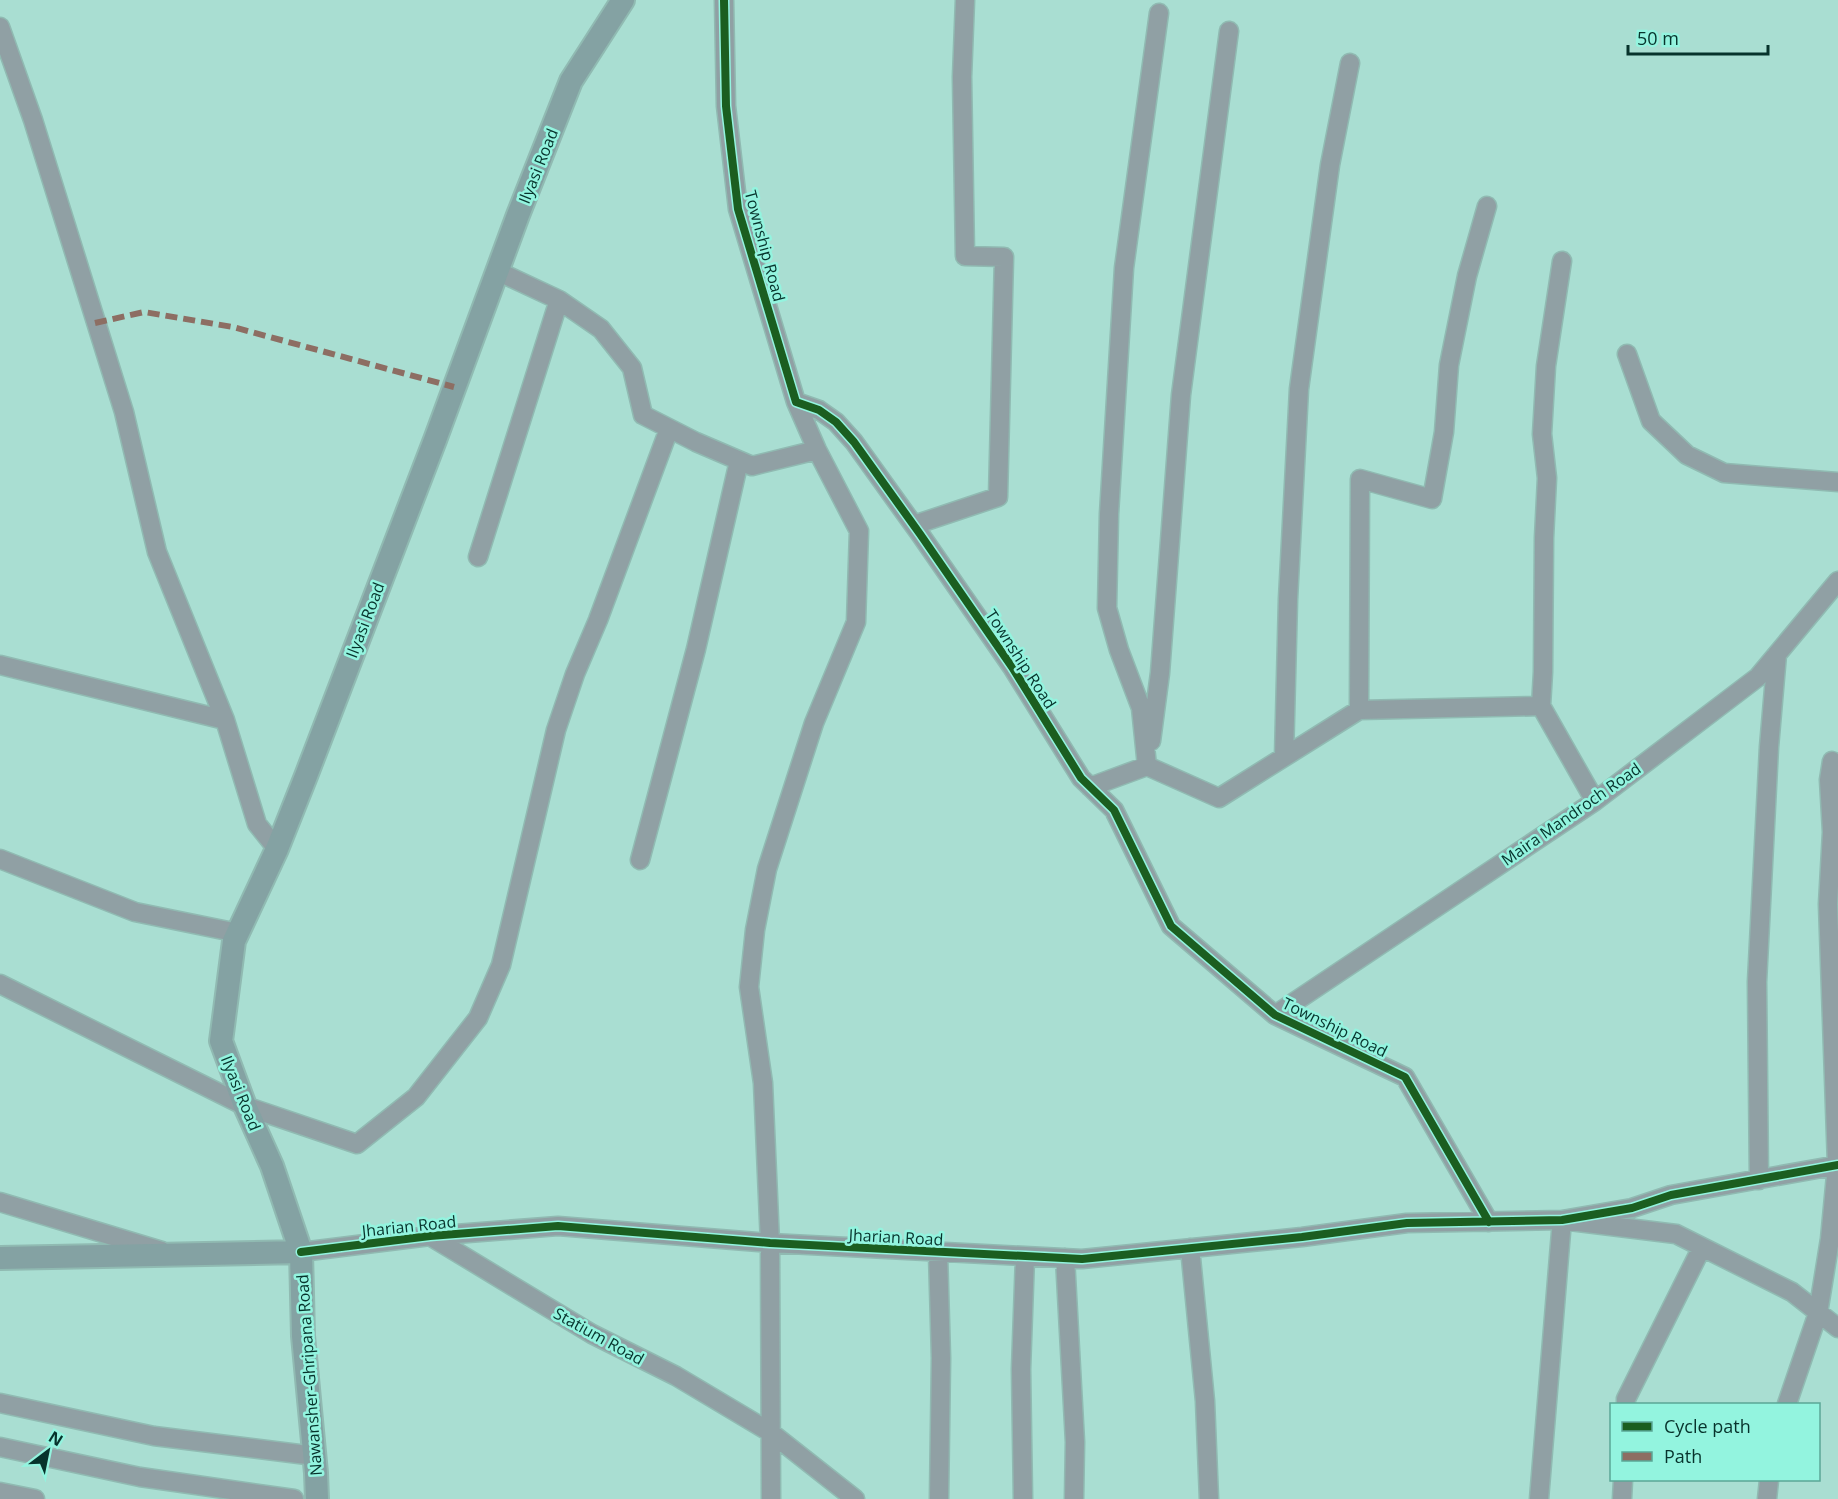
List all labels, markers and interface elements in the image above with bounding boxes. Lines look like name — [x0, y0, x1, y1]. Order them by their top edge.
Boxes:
scale bar — [1628, 18, 1768, 56]
text: 50 m — [1637, 26, 1679, 50]
street label: Ilyasi Road — [513, 125, 563, 207]
street label: Township Road — [740, 188, 790, 304]
street label: Ilyasi Road — [340, 579, 390, 661]
street label: Township Road — [981, 605, 1061, 713]
street label: Maira Mandroch Road — [1497, 757, 1645, 871]
street label: Township Road — [1279, 992, 1391, 1062]
street label: Ilyasi Road — [216, 1052, 266, 1134]
street label: Jharian Road — [359, 1210, 457, 1242]
street label: Jharian Road — [846, 1223, 944, 1250]
street label: Nawansher-Ghripana Road — [291, 1274, 327, 1476]
street label: Statium Road — [550, 1302, 648, 1370]
legend — [1610, 1403, 1820, 1481]
text: Cycle path — [1664, 1414, 1751, 1438]
north arrow — [18, 1421, 78, 1481]
text: N — [45, 1426, 67, 1451]
text: Path — [1664, 1444, 1702, 1468]

